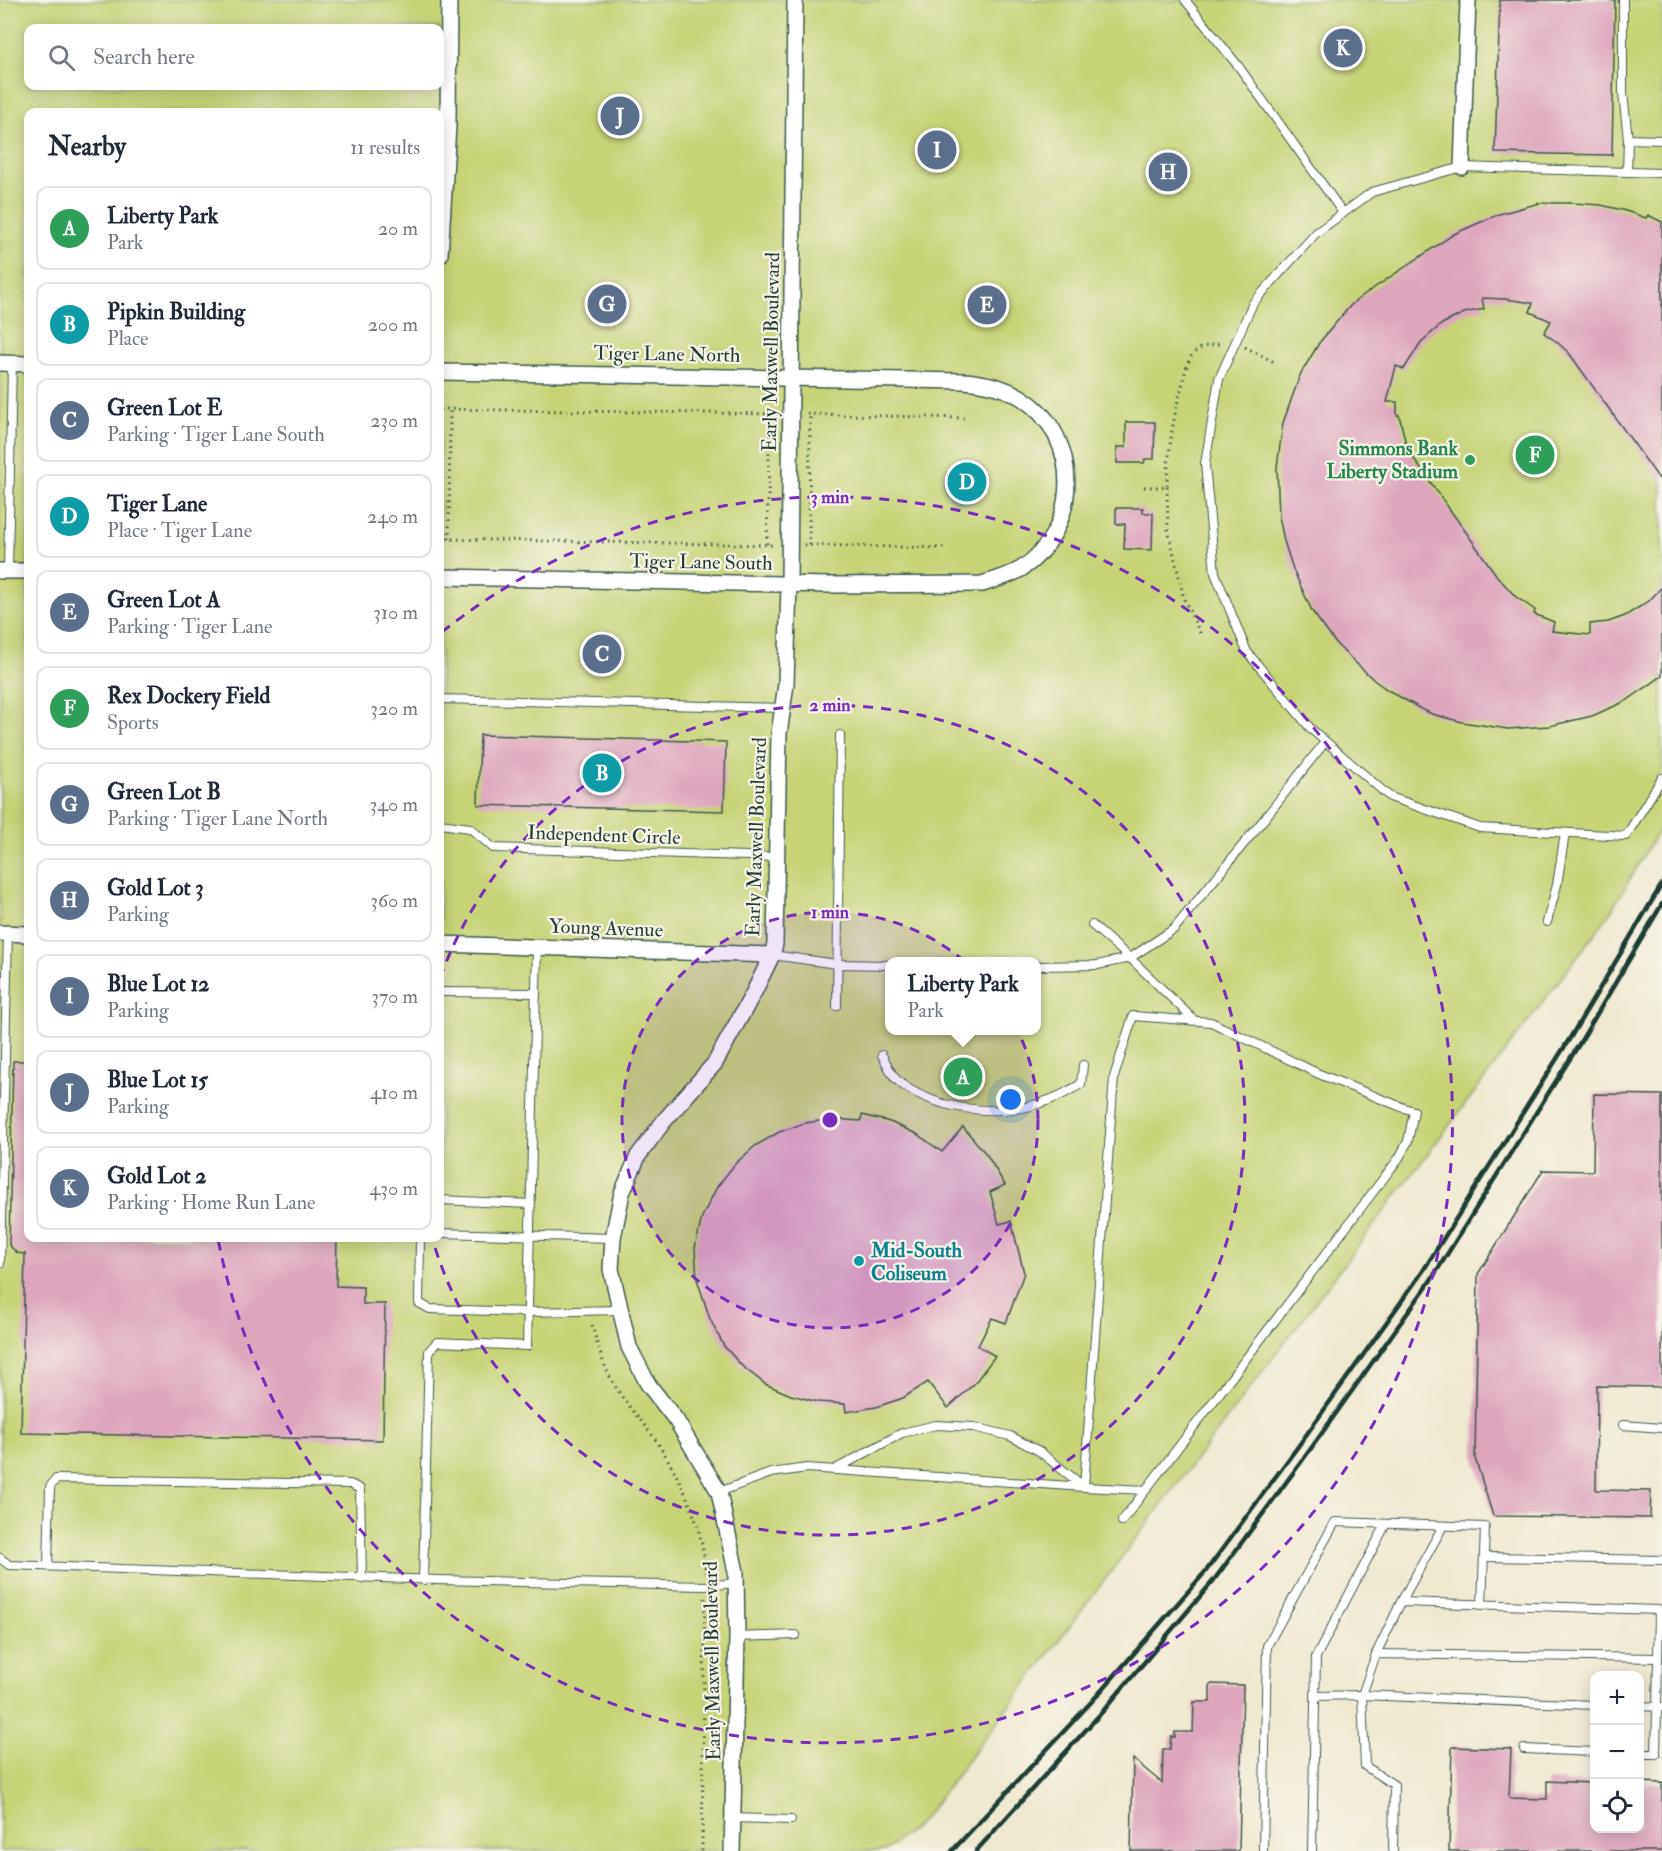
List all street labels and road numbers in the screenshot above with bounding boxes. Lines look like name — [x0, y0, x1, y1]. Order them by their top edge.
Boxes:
street label: Early Maxwell Boulevard — [757, 252, 785, 452]
street label: Tiger Lane North — [593, 340, 741, 368]
street label: Tiger Lane South — [629, 548, 773, 576]
street label: Early Maxwell Boulevard — [740, 737, 772, 937]
street label: Independent Circle — [527, 820, 681, 851]
street label: Young Avenue — [549, 914, 663, 942]
street label: Early Maxwell Boulevard — [698, 1561, 726, 1761]

